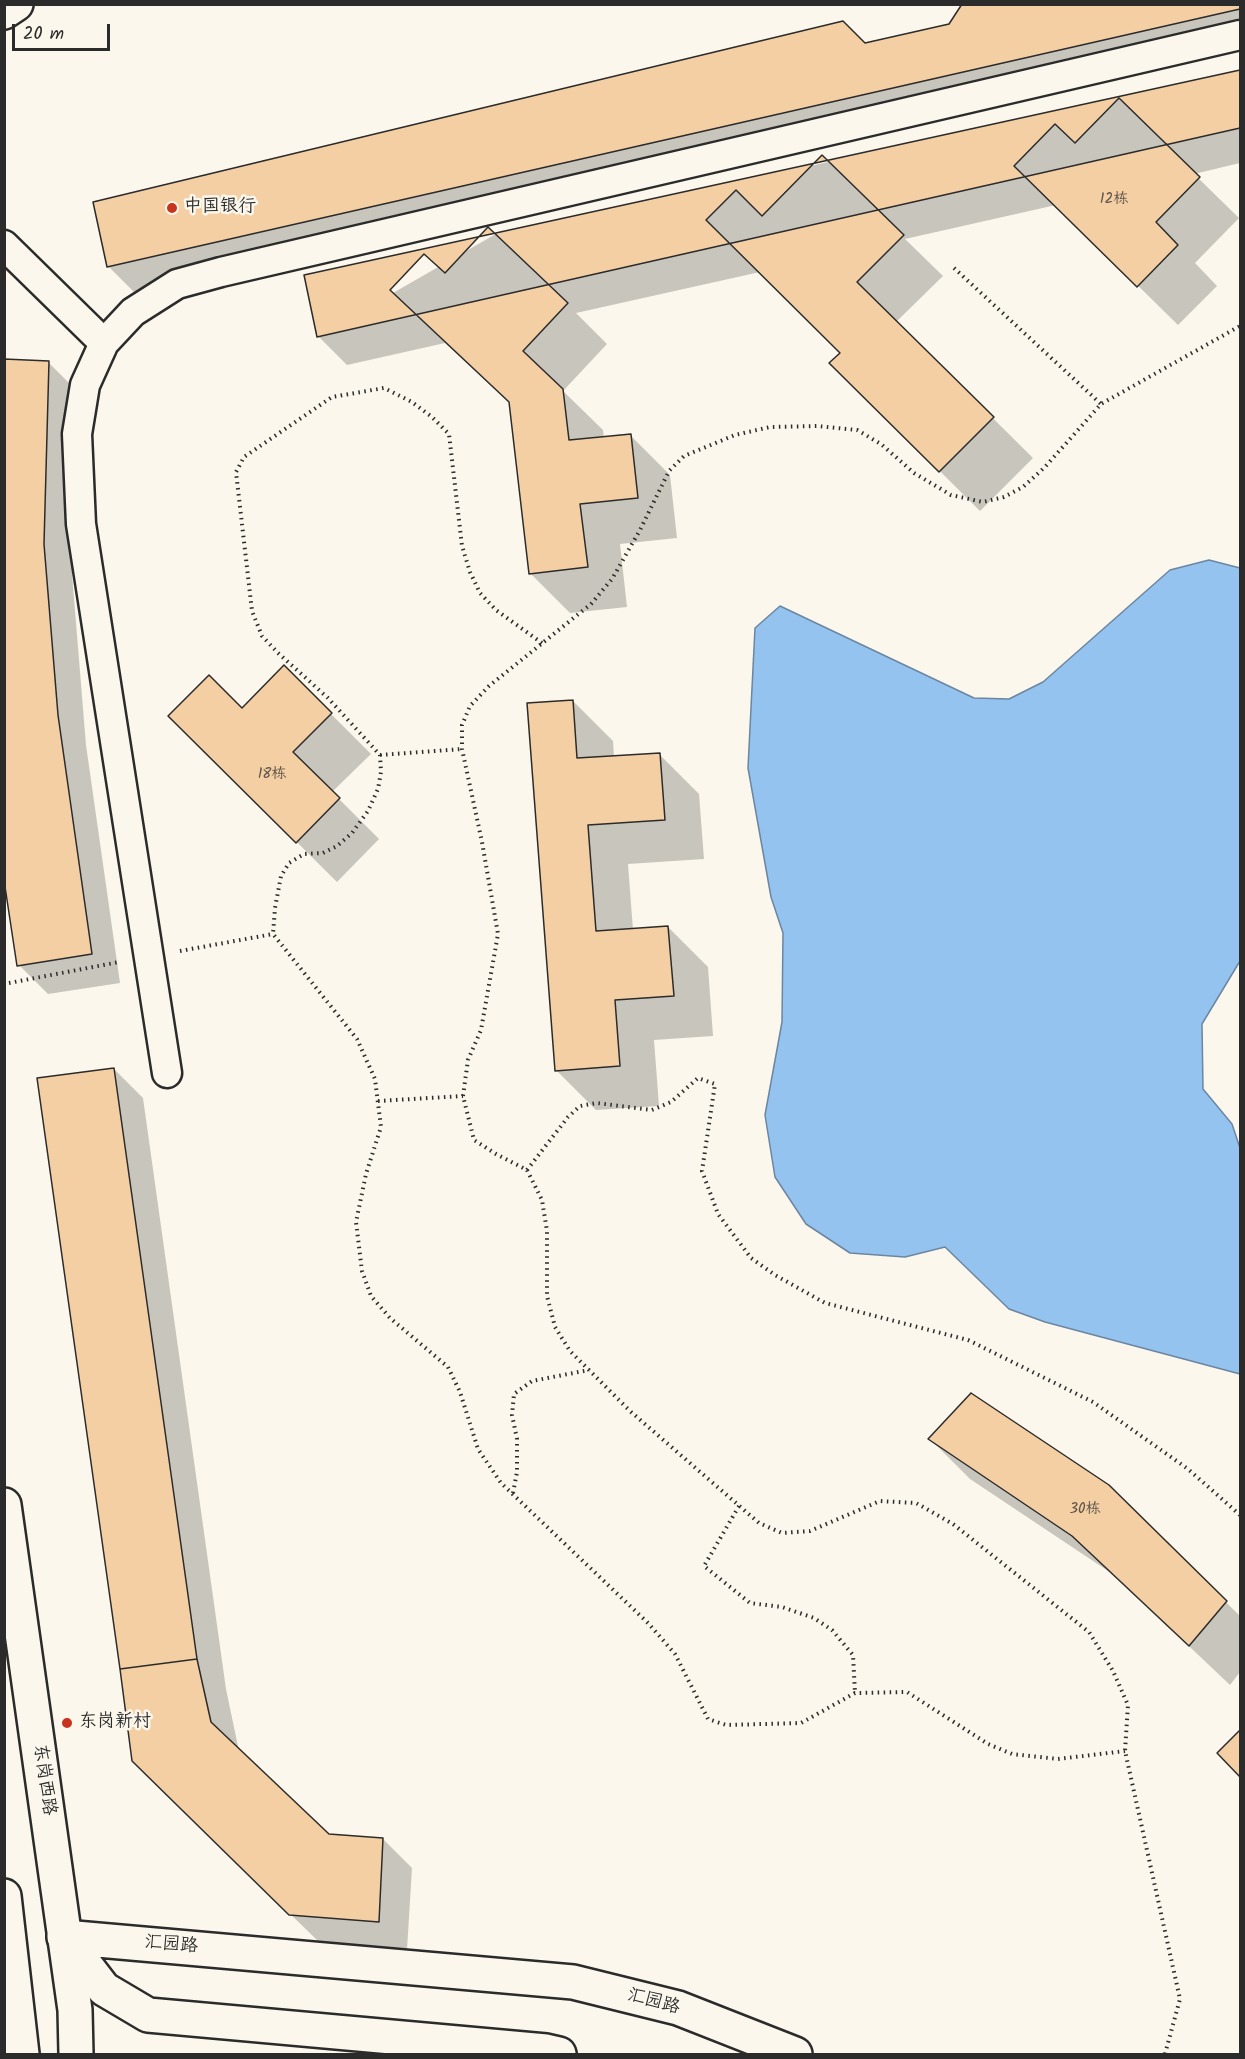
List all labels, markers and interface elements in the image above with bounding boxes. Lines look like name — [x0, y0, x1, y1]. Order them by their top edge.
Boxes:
scale bar — [15, 12, 112, 50]
text: 20 m — [23, 20, 64, 49]
house number: 12栋 — [1100, 191, 1128, 209]
place label: 中国银行 — [184, 197, 256, 219]
marker: 中国银行 — [165, 201, 179, 215]
house number: 18栋 — [258, 766, 286, 784]
house number: 30栋 — [1069, 1501, 1101, 1519]
place label: 东岗新村 — [79, 1712, 151, 1734]
marker: 东岗新村 — [60, 1716, 74, 1730]
street label: 东岗西路 — [27, 1743, 59, 1817]
street label: 汇园路 — [143, 1933, 199, 1959]
street label: 汇园路 — [624, 1986, 682, 2020]

